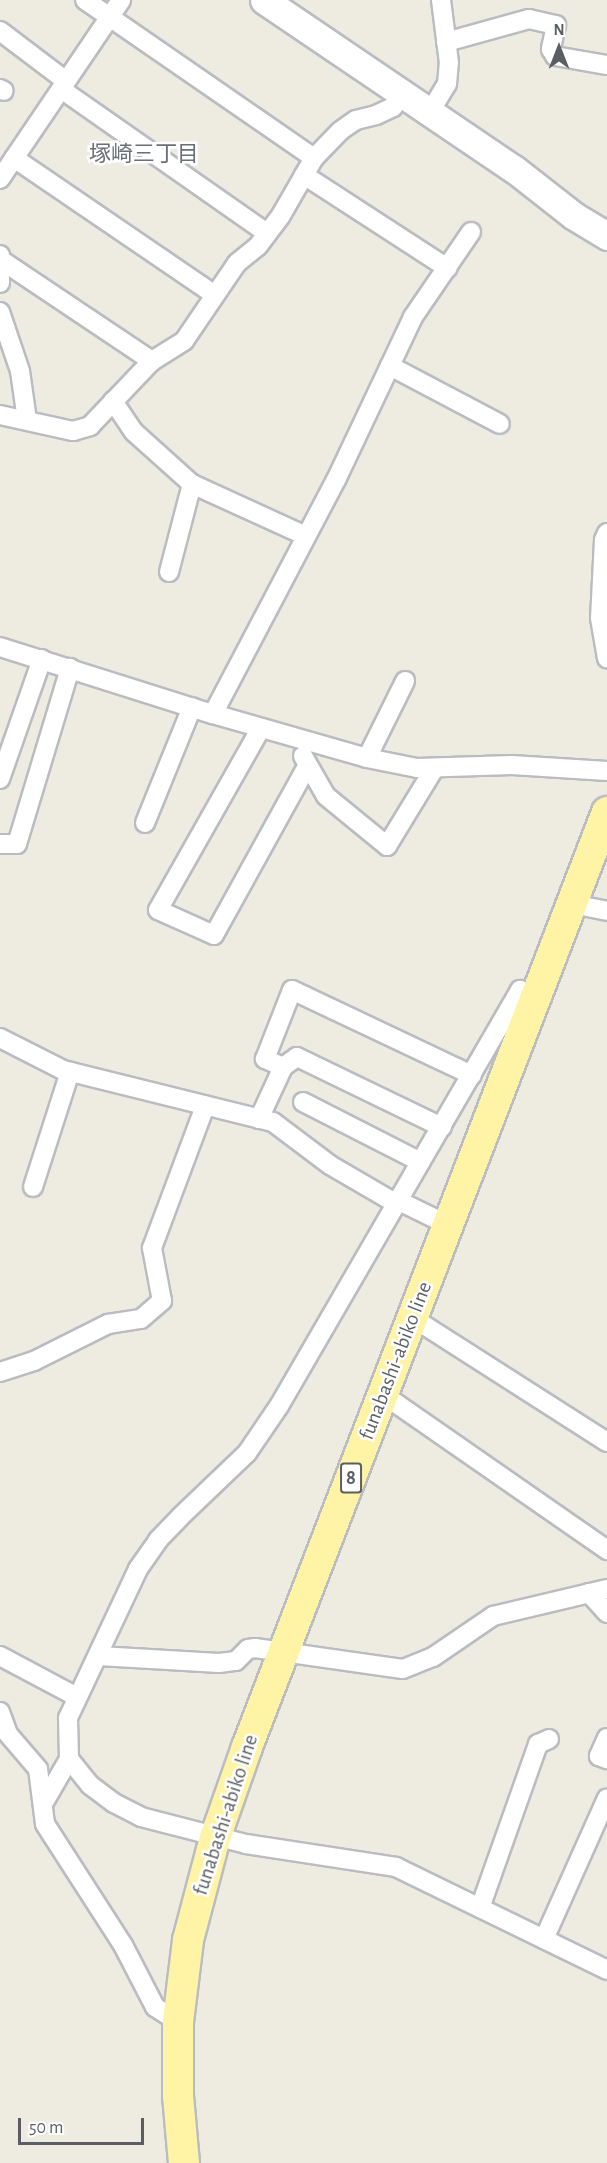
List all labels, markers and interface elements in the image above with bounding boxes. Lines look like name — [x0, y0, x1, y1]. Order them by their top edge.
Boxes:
north arrow — [529, 18, 589, 78]
text: N — [553, 22, 565, 38]
district label: 塚崎三丁目 — [89, 142, 199, 168]
street label: funabashi-abiko line — [354, 1278, 438, 1444]
road number: 8 — [339, 1461, 363, 1495]
street label: funabashi-abiko line — [188, 1731, 264, 1899]
scale bar — [21, 2106, 147, 2144]
text: 50 m — [29, 2119, 63, 2137]

